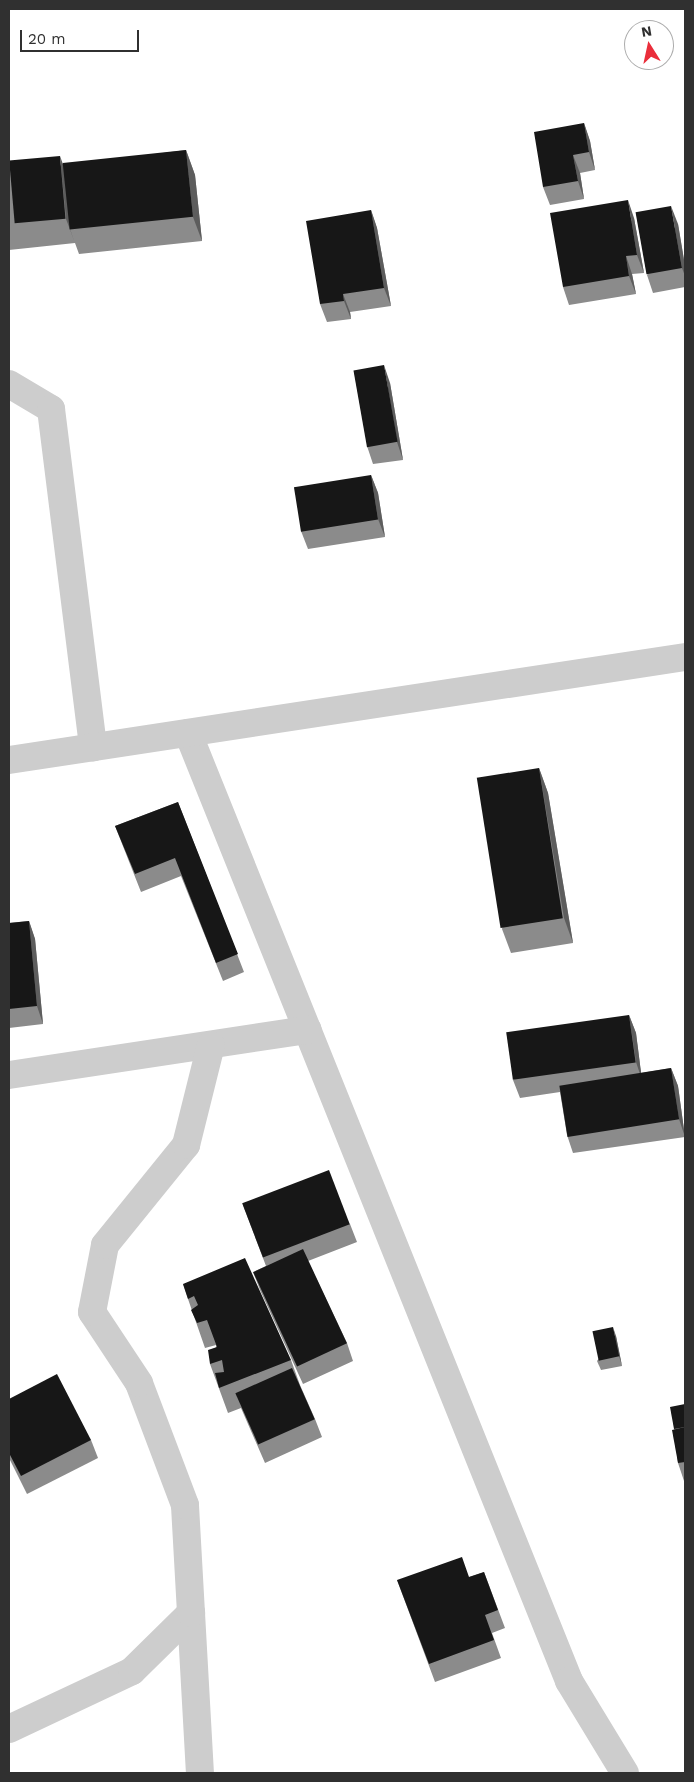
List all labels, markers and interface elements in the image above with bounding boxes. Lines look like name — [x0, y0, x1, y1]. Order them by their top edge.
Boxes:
scale bar — [22, 20, 141, 52]
north arrow — [624, 20, 674, 70]
text: N — [640, 22, 653, 40]
text: 20 m — [28, 30, 66, 48]

